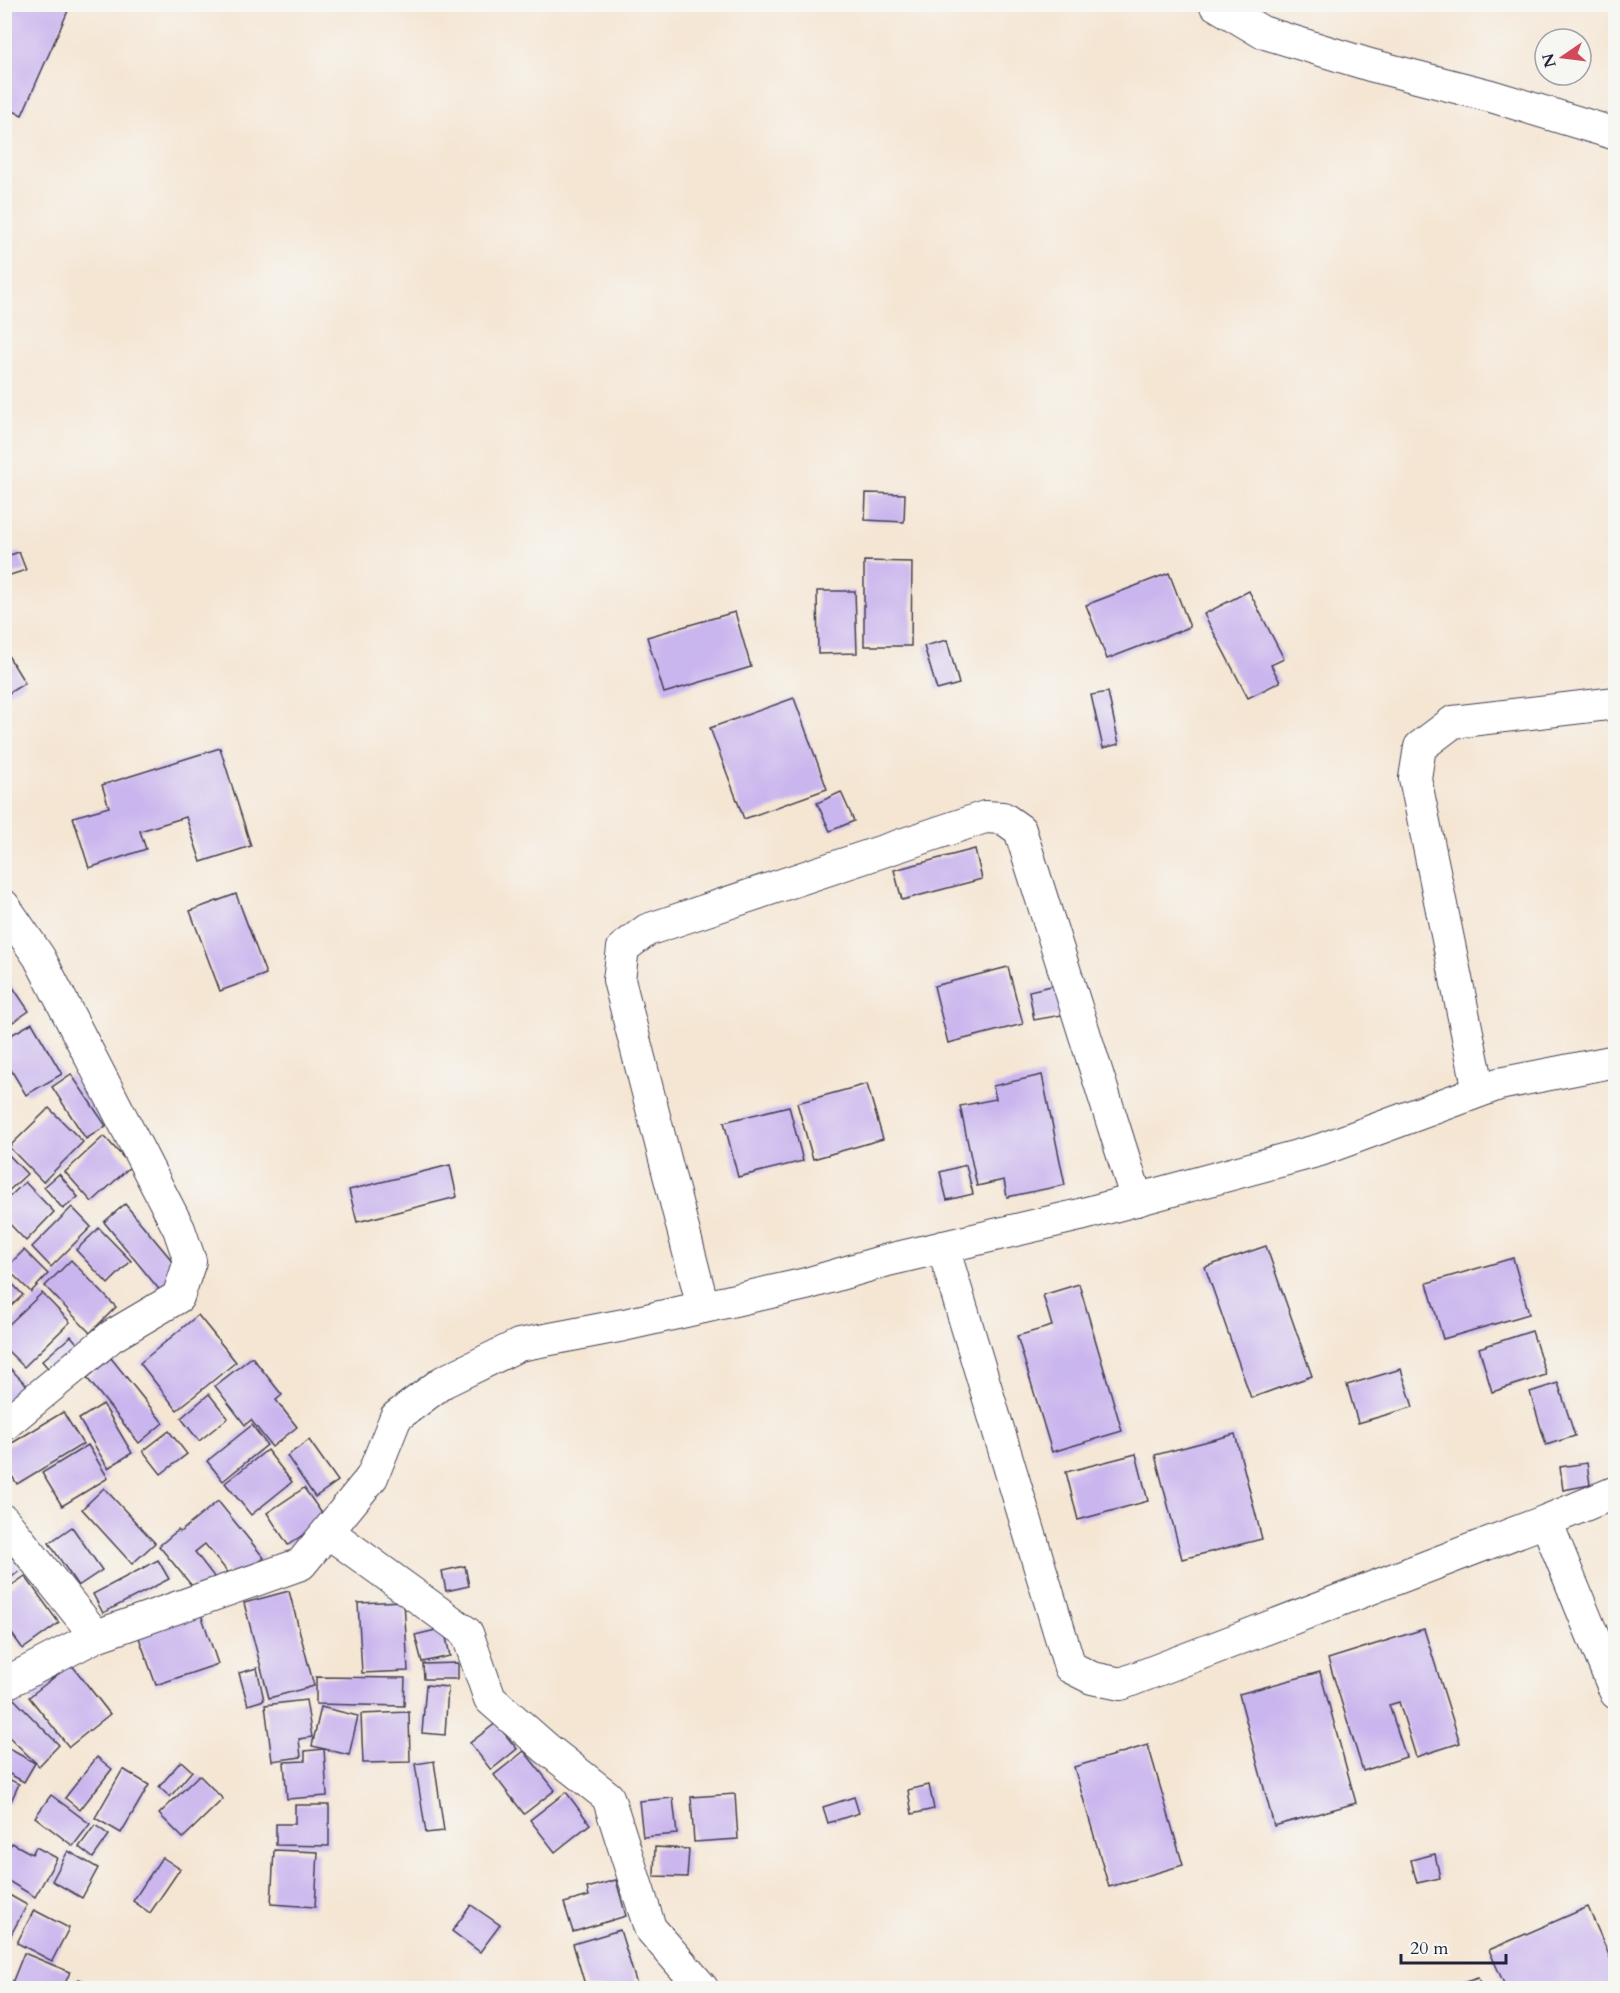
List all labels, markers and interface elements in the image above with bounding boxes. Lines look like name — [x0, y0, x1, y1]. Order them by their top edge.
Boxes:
north arrow — [1533, 27, 1593, 87]
text: N — [1537, 51, 1562, 70]
scale bar — [1401, 1927, 1506, 1965]
text: 20 m — [1410, 1936, 1449, 1961]

